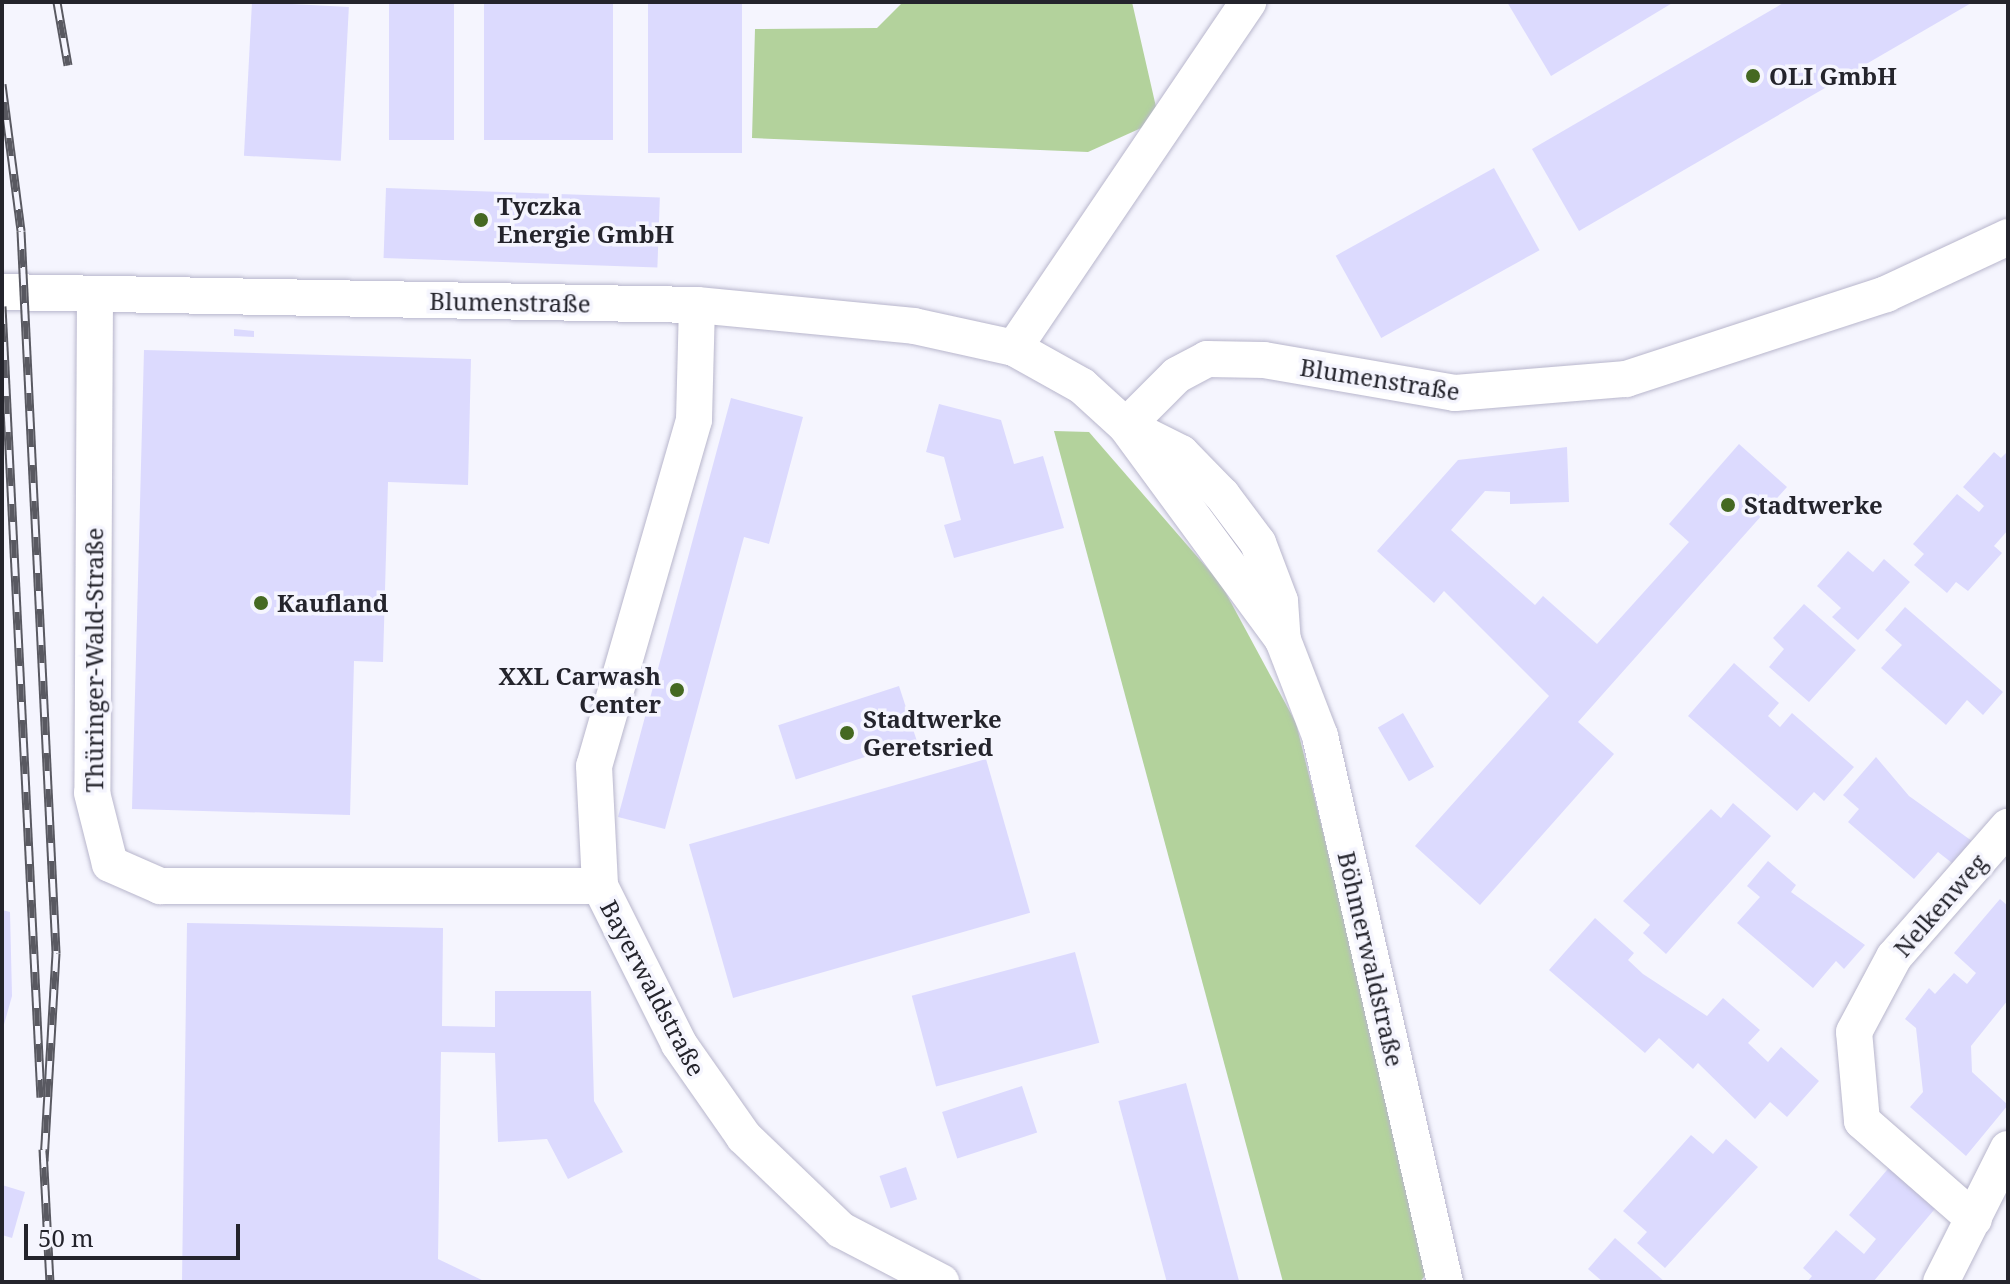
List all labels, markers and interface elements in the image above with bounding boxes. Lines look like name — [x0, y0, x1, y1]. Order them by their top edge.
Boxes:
place label: OLI GmbH — [1769, 62, 1897, 90]
marker: OLI GmbH — [1744, 67, 1762, 85]
place label: Tyczka Energie GmbH — [497, 192, 674, 248]
marker: Tyczka Energie GmbH — [472, 211, 490, 229]
street label: Blumenstraße — [429, 286, 591, 318]
street label: Blumenstraße — [1298, 352, 1462, 406]
place label: Stadtwerke — [1744, 491, 1883, 519]
marker: Stadtwerke — [1719, 496, 1737, 514]
street label: Thüringer-Wald-Straße — [80, 528, 108, 792]
place label: Kaufland — [277, 589, 388, 617]
marker: Kaufland — [252, 594, 270, 612]
place label: XXL Carwash Center — [498, 662, 661, 718]
marker: XXL Carwash Center — [668, 681, 686, 699]
place label: Stadtwerke Geretsried — [863, 705, 1002, 761]
marker: Stadtwerke Geretsried — [838, 724, 856, 742]
street label: Nelkenweg — [1888, 848, 1992, 962]
street label: Böhmerwaldstraße — [1332, 849, 1410, 1069]
street label: Bayerwaldstraße — [595, 895, 711, 1081]
scale bar — [28, 1208, 244, 1258]
text: 50 m — [38, 1221, 94, 1254]

